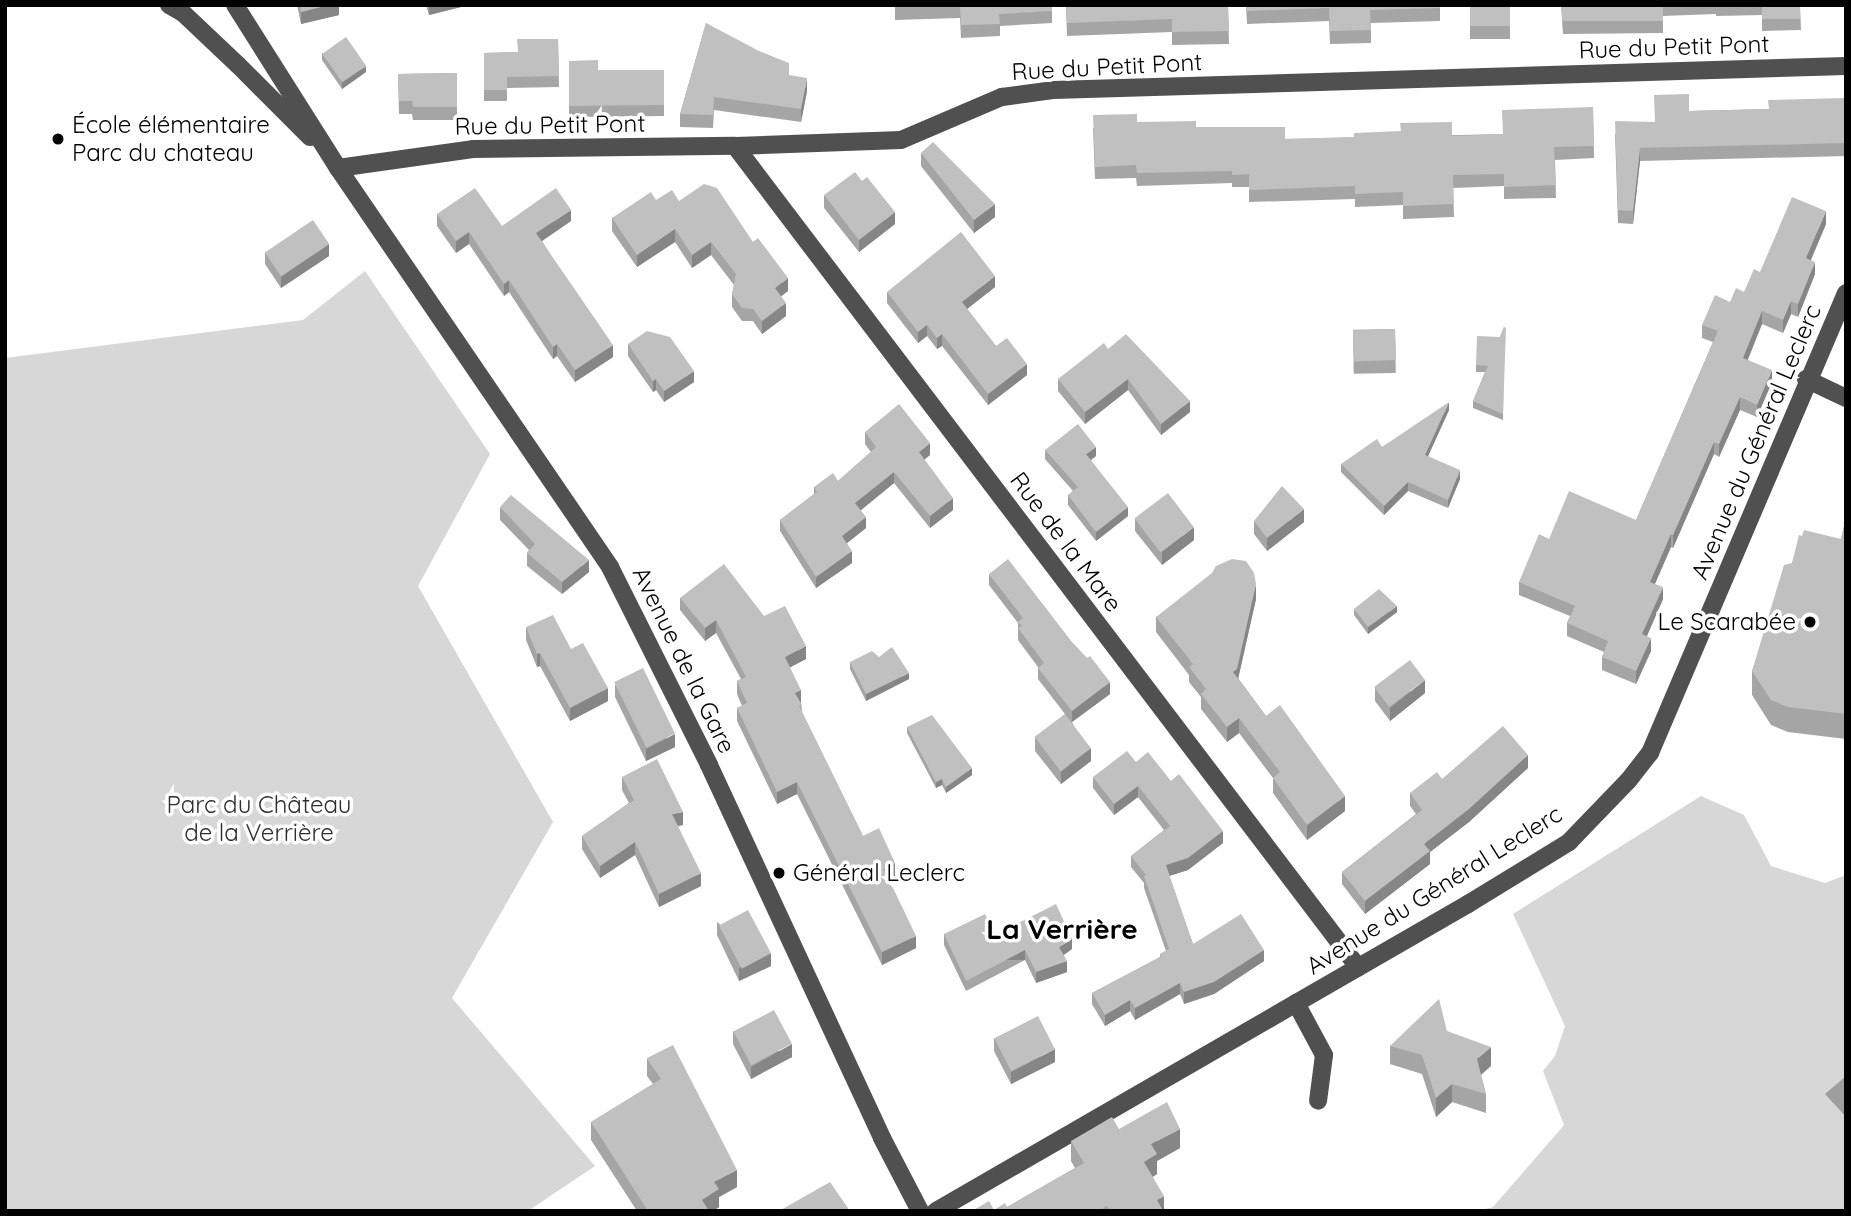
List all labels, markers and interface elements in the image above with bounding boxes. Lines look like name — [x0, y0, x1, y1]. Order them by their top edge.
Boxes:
street label: Rue du Petit Pont — [1578, 29, 1770, 65]
street label: Rue du Petit Pont — [1011, 48, 1203, 86]
street label: Rue du Petit Pont — [454, 109, 646, 141]
place label: École élémentaire Parc du chateau — [72, 111, 270, 167]
marker: École élémentaire Parc du chateau — [50, 131, 66, 147]
street label: Avenue du Général Leclerc — [1685, 300, 1827, 584]
street label: Rue de la Mare — [1004, 466, 1128, 618]
street label: Avenue de la Gare — [626, 562, 742, 758]
place label: Le Scarabée — [1657, 608, 1796, 636]
marker: Le Scarabée — [1802, 614, 1818, 630]
park label: Parc du Château de la Verrière — [166, 791, 352, 847]
street label: Avenue du Général Leclerc — [1301, 799, 1567, 981]
place label: Général Leclerc — [793, 859, 965, 887]
marker: Général Leclerc — [771, 865, 787, 881]
district label: La Verrière — [986, 912, 1138, 946]

